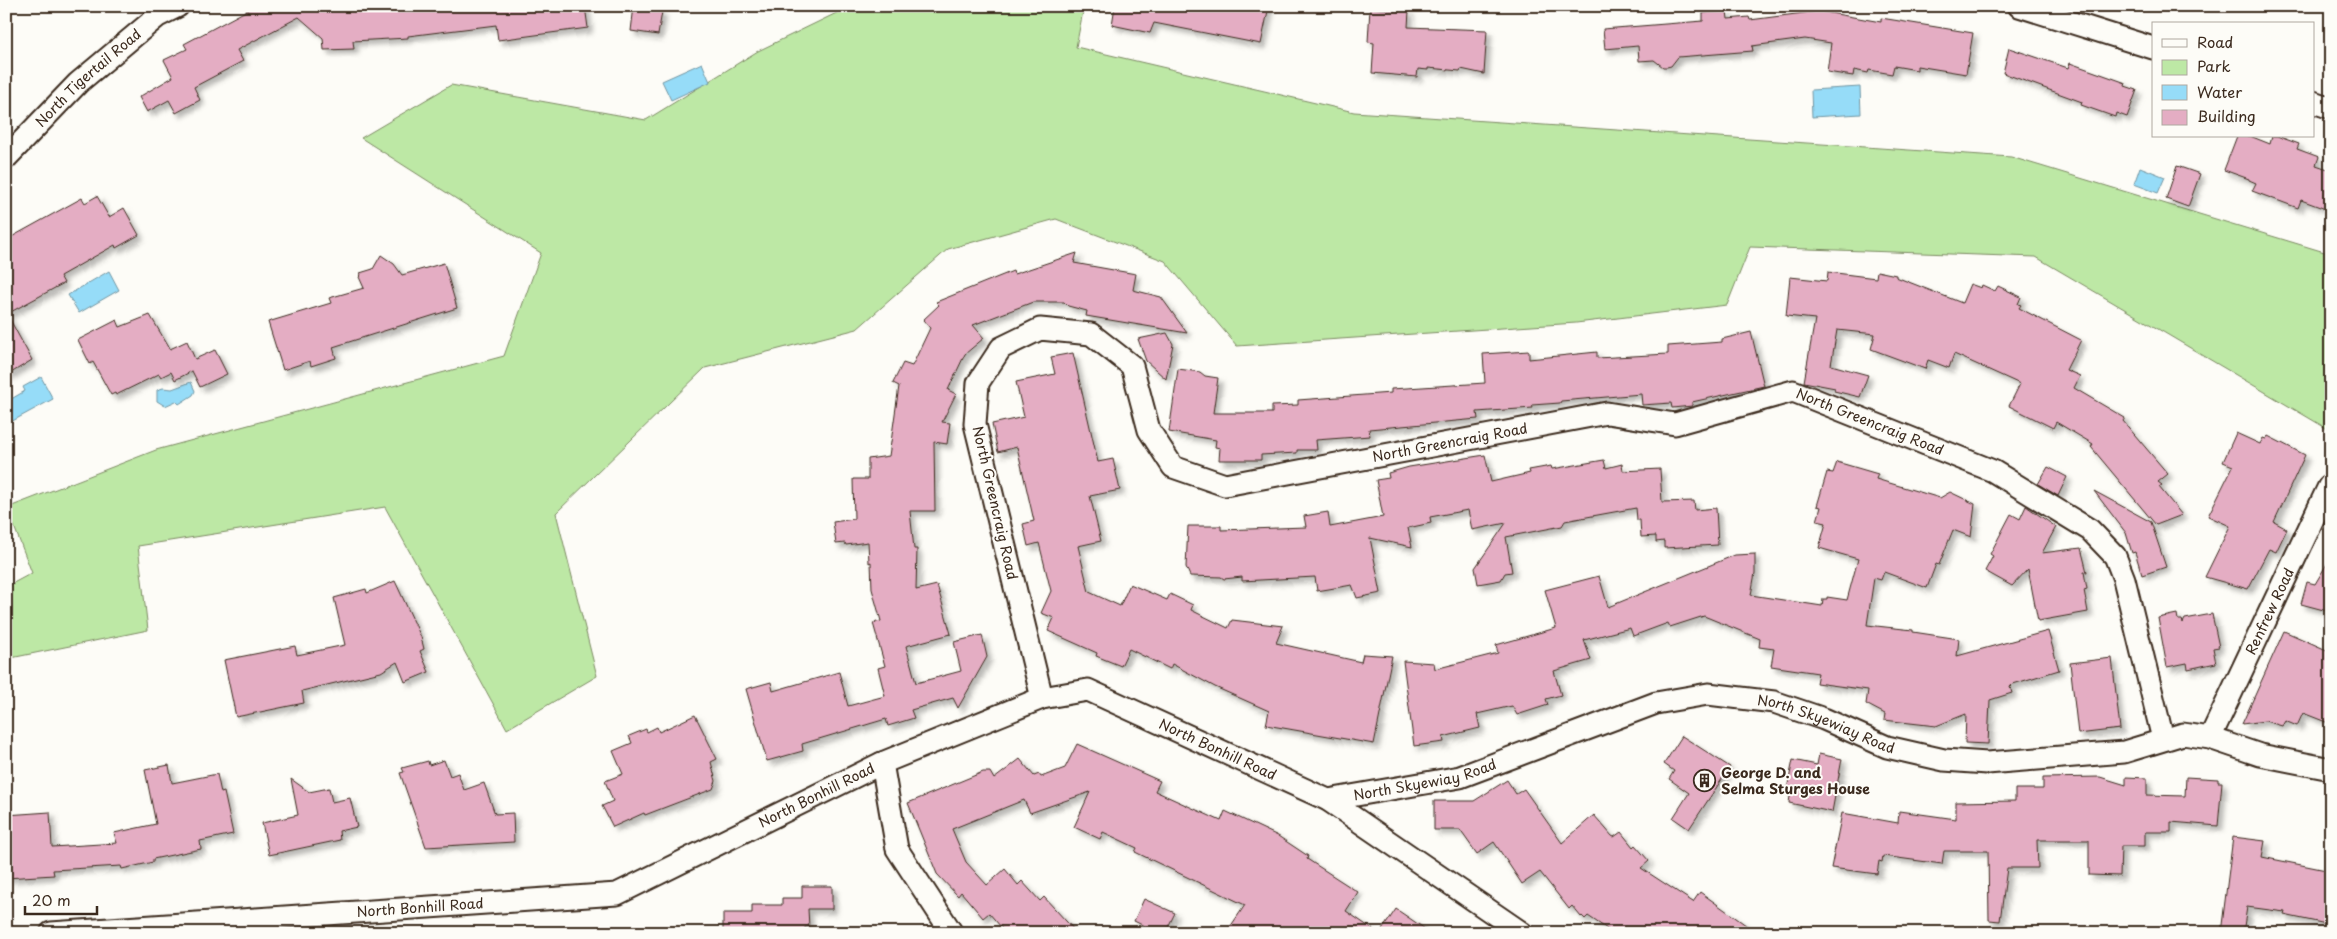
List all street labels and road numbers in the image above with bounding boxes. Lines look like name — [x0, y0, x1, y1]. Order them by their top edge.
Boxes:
street label: North Tigertail Road — [30, 23, 146, 131]
street label: North Greencraig Road — [1793, 382, 1947, 460]
street label: North Greencraig Road — [1371, 417, 1529, 467]
street label: North Greencraig Road — [968, 424, 1023, 582]
street label: Renfrew Road — [2240, 564, 2299, 658]
street label: North Skyewiay Road — [1756, 689, 1897, 758]
street label: North Bonhill Road — [1156, 713, 1280, 785]
street label: North Skyewiay Road — [1352, 753, 1499, 805]
street label: North Bonhill Road — [755, 757, 878, 832]
street label: North Bonhill Road — [356, 892, 484, 922]

